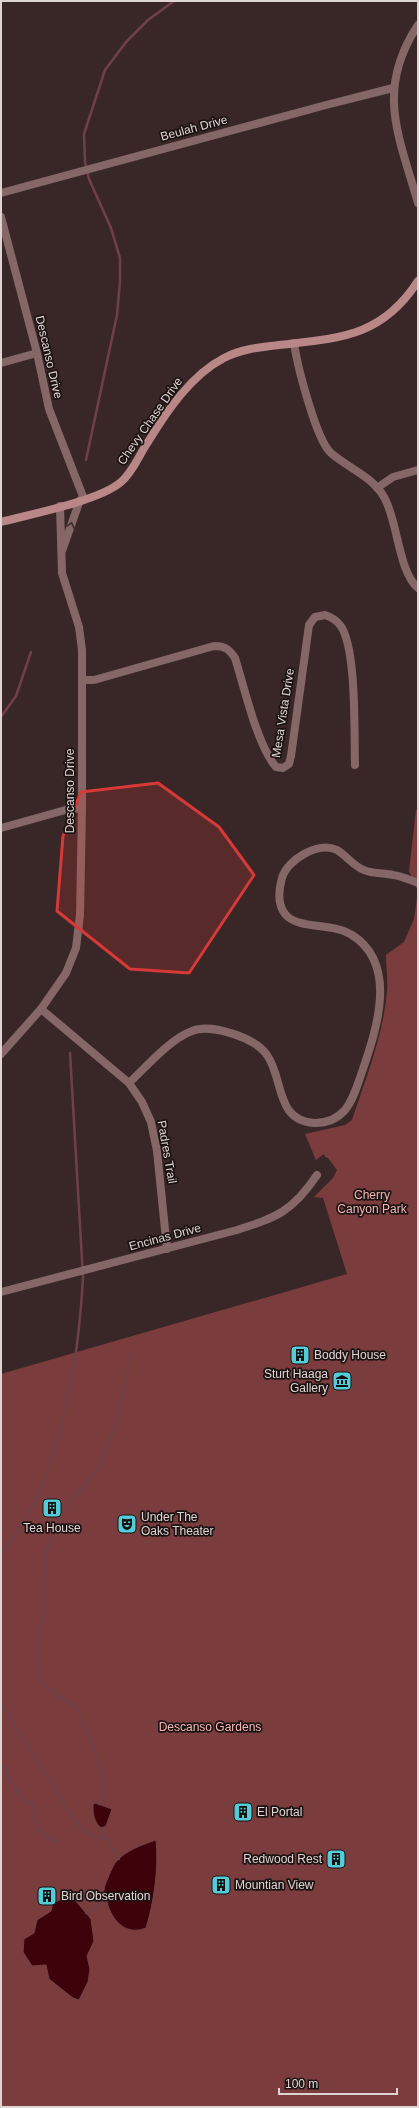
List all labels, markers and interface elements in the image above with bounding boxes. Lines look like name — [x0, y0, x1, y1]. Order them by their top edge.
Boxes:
street label: Beulah Drive — [159, 112, 229, 144]
street label: Descanso Drive — [33, 314, 65, 400]
street label: Chevy Chase Drive — [115, 374, 186, 467]
one-way arrow — [66, 522, 75, 529]
street label: Mesa Vista Drive — [269, 667, 297, 759]
street label: Descanso Drive — [63, 748, 77, 833]
street label: Padres Trail — [155, 1119, 179, 1185]
park label: Cherry Canyon Park — [337, 1188, 408, 1216]
street label: Encinas Drive — [127, 1221, 203, 1253]
building icon: Boddy House — [289, 1344, 311, 1366]
place label: Boddy House — [314, 1348, 386, 1362]
place label: Sturt Haaga Gallery — [264, 1367, 328, 1395]
museum icon: Sturt Haaga Gallery — [331, 1370, 353, 1392]
building icon: Tea House — [41, 1497, 63, 1519]
place label: Under The Oaks Theater — [141, 1510, 213, 1538]
theatre icon: Under The Oaks Theater — [116, 1513, 138, 1535]
place label: Tea House — [23, 1521, 81, 1535]
park label: Descanso Gardens — [159, 1720, 261, 1734]
building icon: El Portal — [232, 1801, 254, 1823]
place label: El Portal — [257, 1805, 302, 1819]
building icon: Redwood Rest — [325, 1848, 347, 1870]
place label: Redwood Rest — [243, 1852, 323, 1866]
building icon: Mountian View — [210, 1874, 232, 1896]
place label: Mountian View — [235, 1878, 314, 1892]
building icon: Bird Observation — [36, 1885, 58, 1907]
place label: Bird Observation — [61, 1889, 150, 1903]
scale bar — [279, 2070, 397, 2096]
text: 100 m — [285, 2077, 318, 2091]

